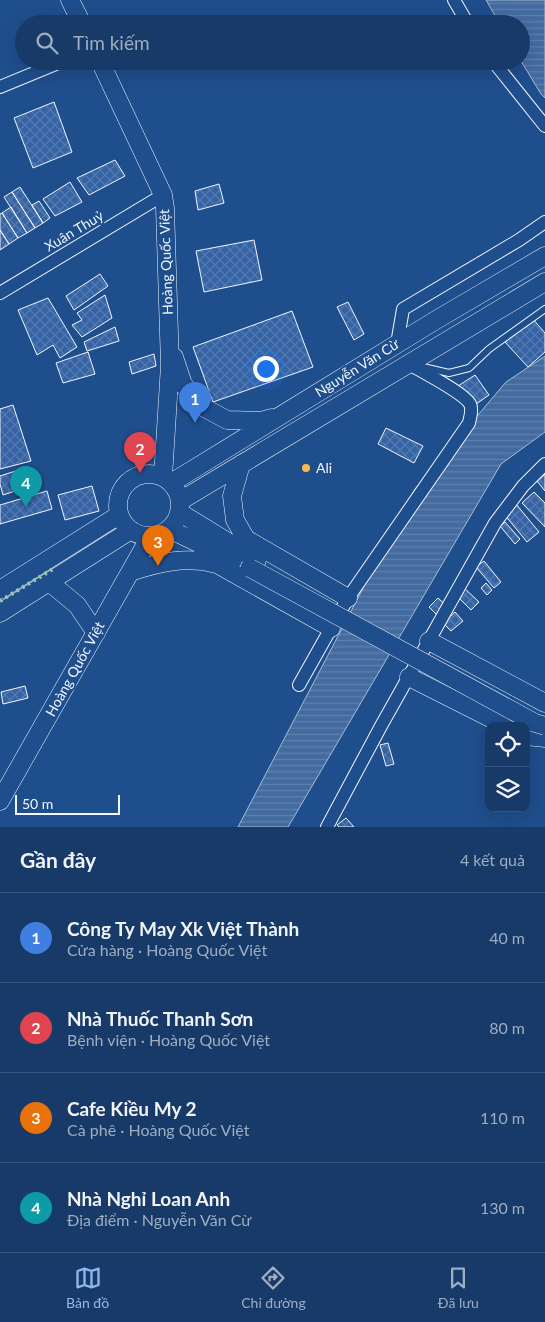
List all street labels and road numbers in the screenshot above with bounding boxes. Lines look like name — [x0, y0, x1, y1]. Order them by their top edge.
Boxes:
street label: Xuân Thuỷ — [41, 206, 107, 255]
street label: Hoàng Quốc Việt — [155, 209, 176, 315]
street label: Nguyễn Văn Cừ — [312, 334, 403, 400]
street label: Hoàng Quốc Việt — [41, 618, 108, 719]

